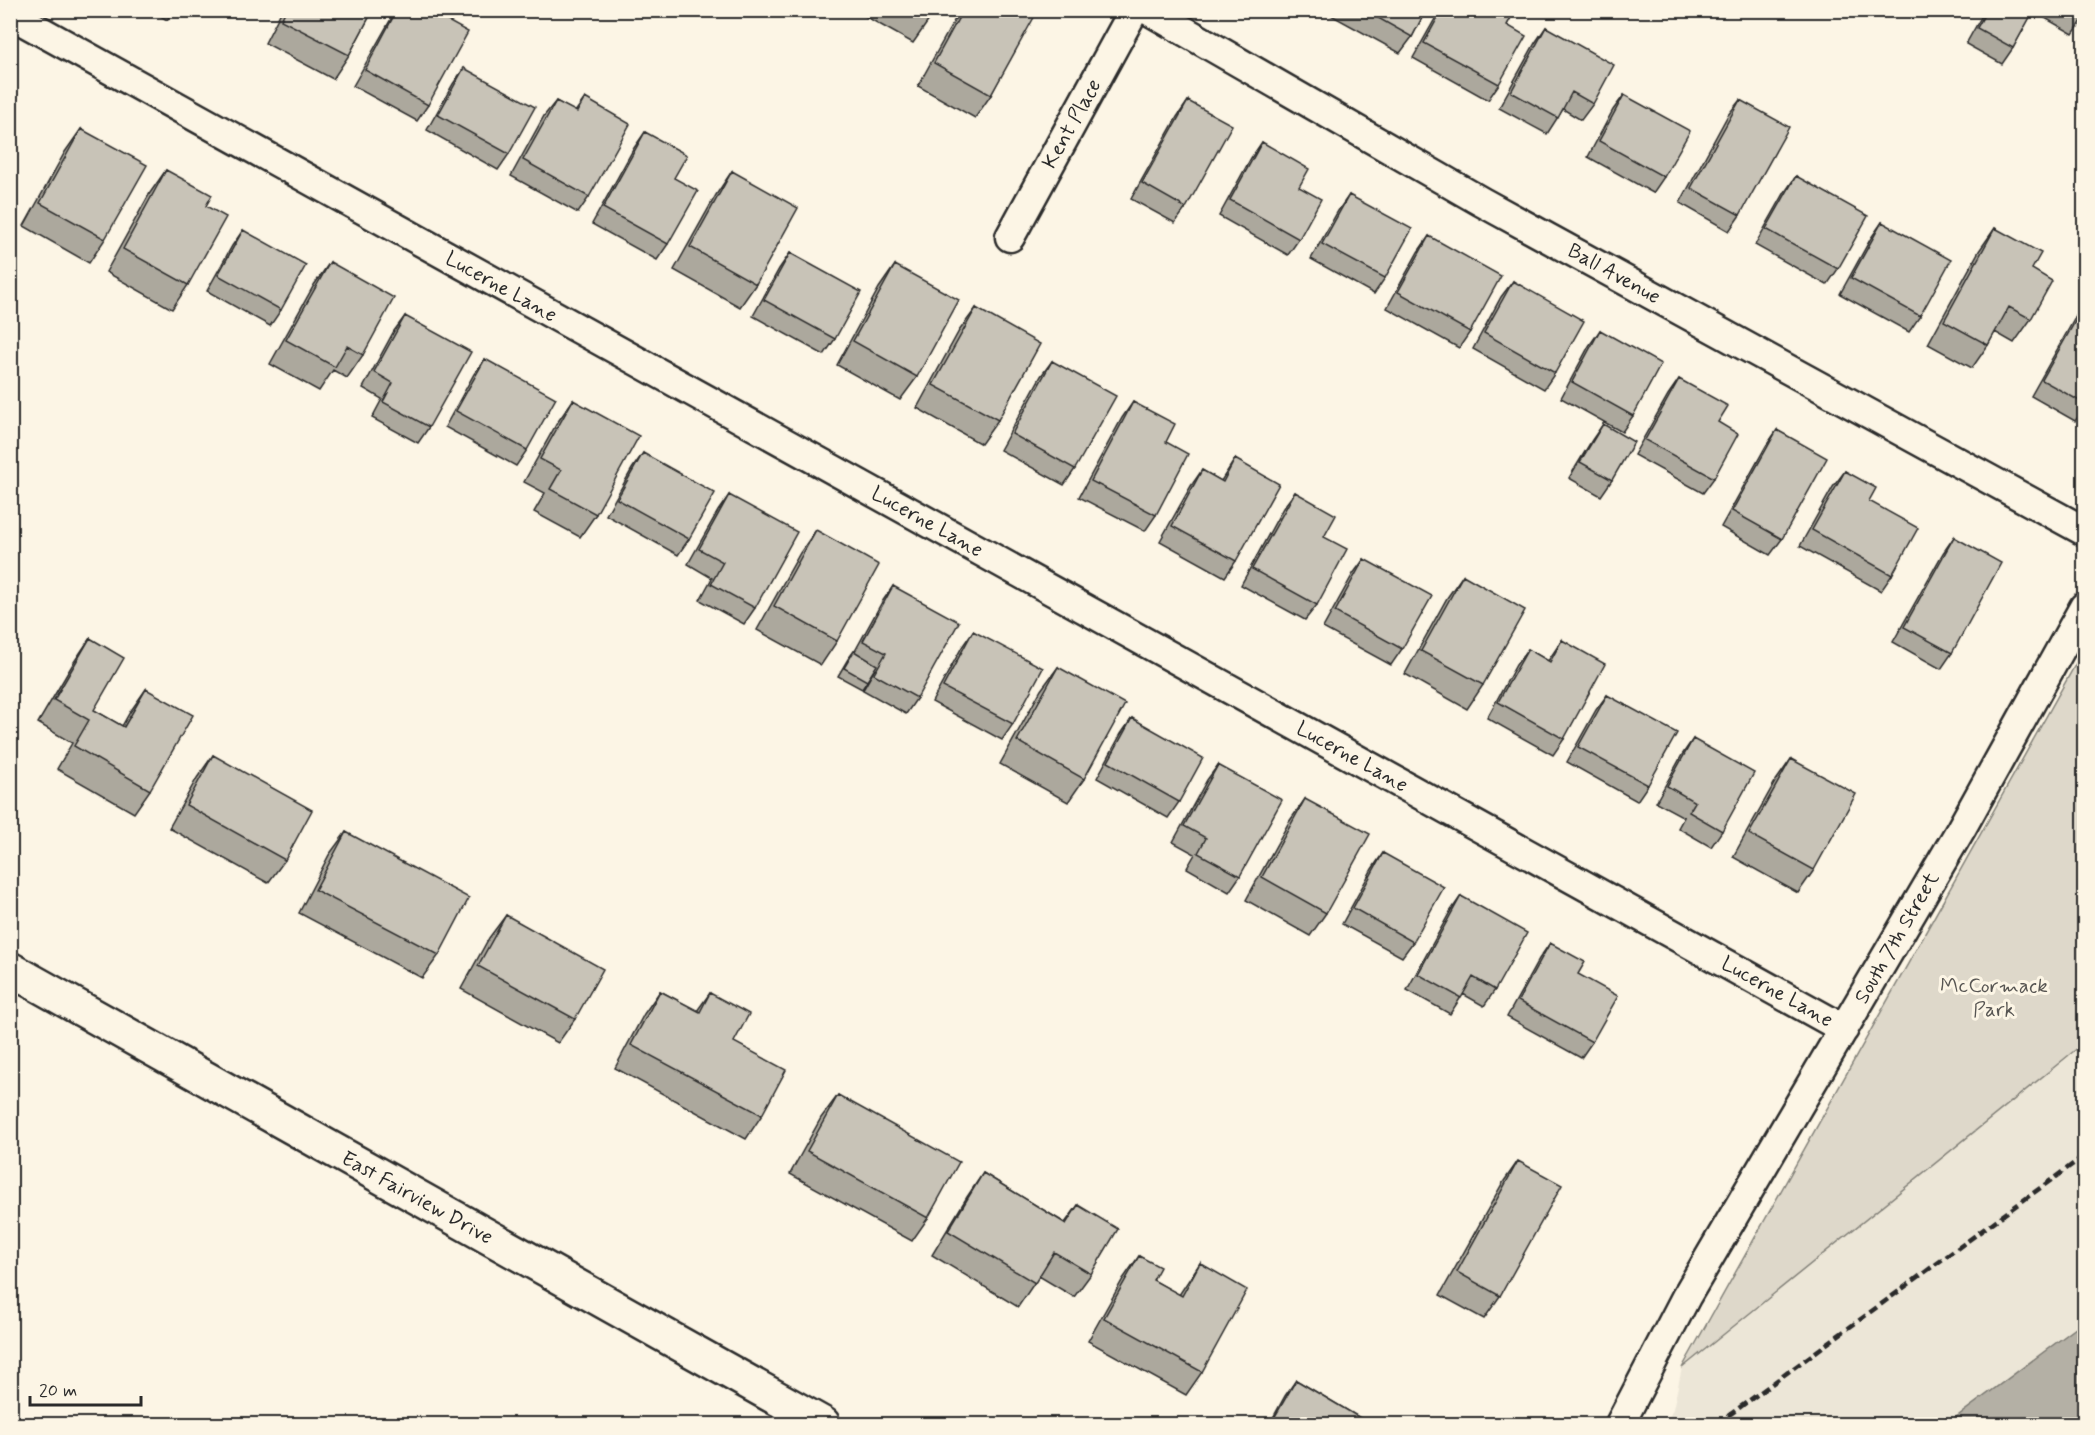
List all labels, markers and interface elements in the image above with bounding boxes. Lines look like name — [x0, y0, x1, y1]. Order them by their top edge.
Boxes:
street label: Kent Place — [1036, 74, 1108, 174]
street label: Ball Avenue — [1562, 237, 1666, 311]
street label: Lucerne Lane — [440, 245, 562, 329]
street label: Lucerne Lane — [866, 480, 988, 564]
street label: Lucerne Lane — [1291, 715, 1413, 799]
street label: South 7th Street — [1848, 867, 1946, 1009]
street label: Lucerne Lane — [1716, 950, 1838, 1034]
park label: McCormack Park — [1940, 972, 2048, 1024]
street label: East Fairview Drive — [336, 1145, 498, 1251]
scale bar — [30, 1369, 141, 1407]
text: 20 m — [39, 1379, 77, 1403]

